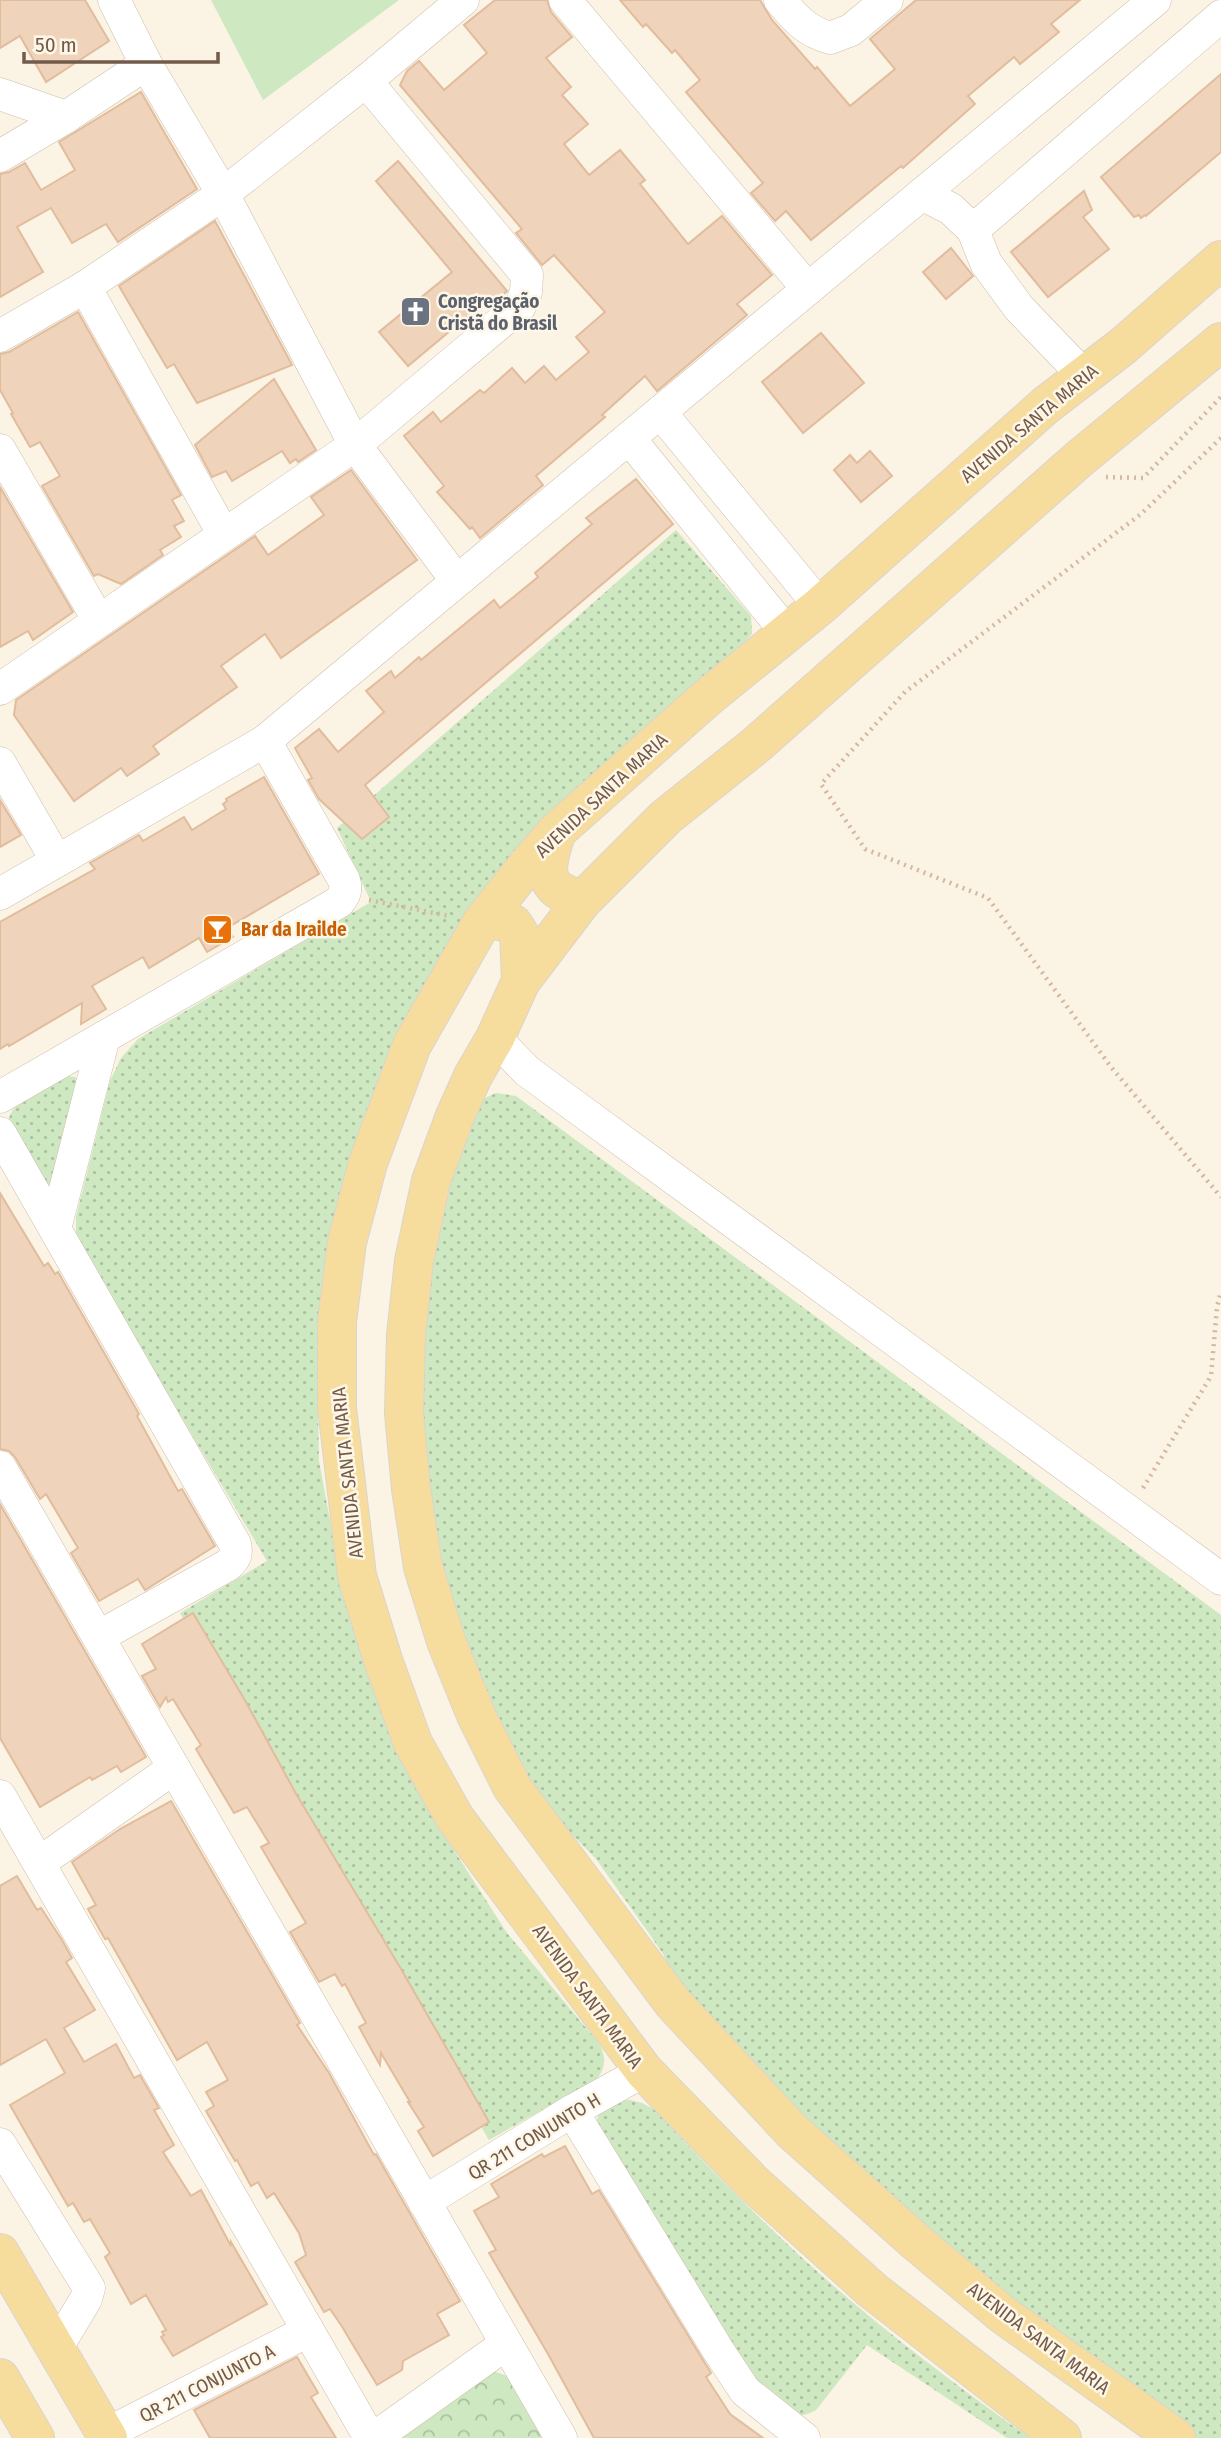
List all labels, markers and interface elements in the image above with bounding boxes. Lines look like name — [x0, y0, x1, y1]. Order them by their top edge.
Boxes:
scale bar — [24, 21, 219, 65]
text: 50 m — [35, 32, 77, 58]
place label: Congregação Cristã do Brasil — [438, 290, 558, 335]
church icon: Congregação Cristã do Brasil — [398, 295, 432, 329]
street label: AVENIDA SANTA MARIA — [956, 359, 1103, 488]
street label: AVENIDA SANTA MARIA — [531, 728, 672, 862]
bar icon: Bar da Irailde — [201, 912, 235, 946]
place label: Bar da Irailde — [241, 918, 347, 941]
street label: AVENIDA SANTA MARIA — [327, 1386, 368, 1560]
street label: AVENIDA SANTA MARIA — [528, 1920, 647, 2073]
street label: QR 211 CONJUNTO H — [464, 2088, 605, 2185]
street label: AVENIDA SANTA MARIA — [963, 2277, 1114, 2399]
street label: QR 211 CONJUNTO A — [136, 2339, 279, 2427]

